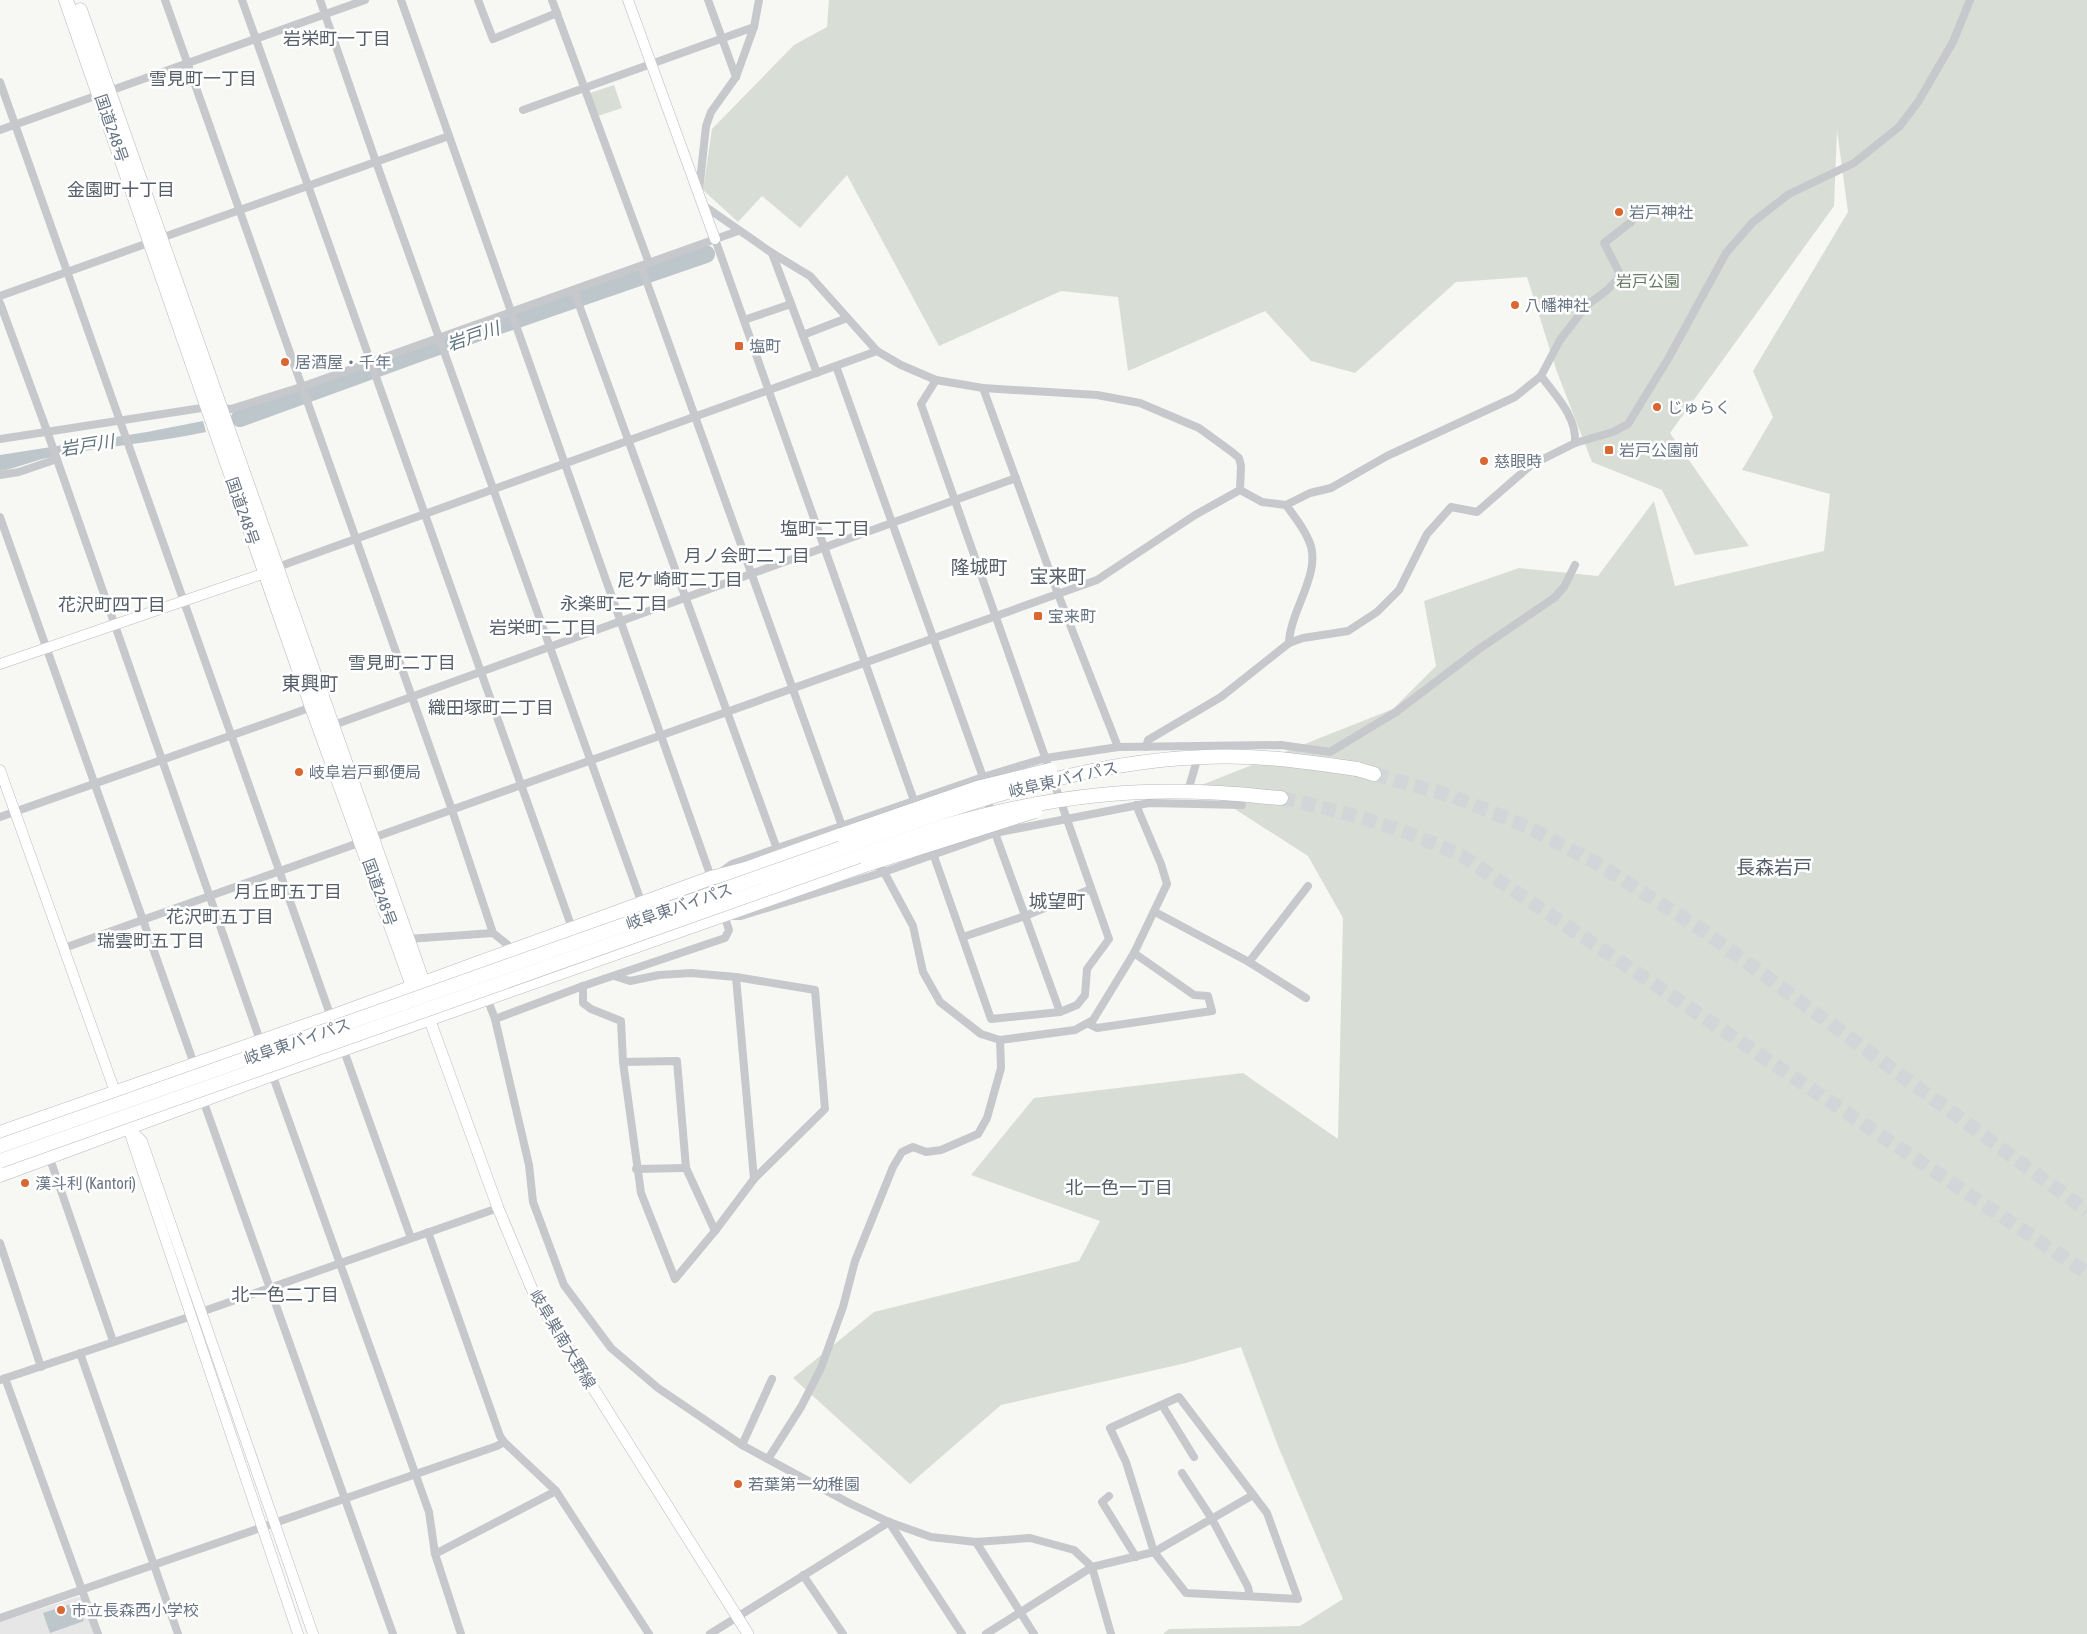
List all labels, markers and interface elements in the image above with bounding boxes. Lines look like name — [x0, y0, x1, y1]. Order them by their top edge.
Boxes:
district label: 岩栄町一丁目 — [283, 28, 391, 49]
district label: 雪見町一丁目 — [149, 68, 257, 89]
street label: 国道248号 — [92, 92, 132, 164]
district label: 金園町十丁目 — [67, 179, 175, 200]
place label: 岩戸神社 — [1629, 203, 1693, 221]
marker: 岩戸神社 — [1613, 206, 1625, 218]
park label: 岩戸公園 — [1616, 272, 1680, 290]
place label: 八幡神社 — [1525, 296, 1589, 314]
marker: 八幡神社 — [1509, 299, 1521, 311]
water label: 岩戸川 — [444, 317, 504, 355]
place label: 塩町 — [749, 337, 781, 355]
marker: 塩町 — [733, 340, 745, 352]
place label: 居酒屋・千年 — [295, 353, 391, 371]
marker: 居酒屋・千年 — [279, 356, 291, 368]
place label: じゅらく — [1667, 398, 1731, 416]
marker: じゅらく — [1651, 401, 1663, 413]
water label: 岩戸川 — [59, 430, 117, 460]
place label: 岩戸公園前 — [1619, 441, 1699, 459]
marker: 岩戸公園前 — [1603, 444, 1615, 456]
place label: 慈眼時 — [1494, 452, 1542, 470]
marker: 慈眼時 — [1478, 455, 1490, 467]
street label: 国道248号 — [223, 475, 263, 547]
district label: 塩町二丁目 — [780, 518, 870, 539]
district label: 月ノ会町二丁目 — [684, 545, 810, 566]
district label: 隆城町 — [950, 556, 1008, 578]
district label: 宝来町 — [1029, 565, 1087, 587]
district label: 尼ケ崎町二丁目 — [617, 569, 743, 590]
district label: 永楽町二丁目 — [560, 593, 668, 614]
district label: 花沢町四丁目 — [58, 594, 166, 615]
place label: 宝来町 — [1048, 607, 1096, 625]
marker: 宝来町 — [1032, 610, 1044, 622]
district label: 岩栄町二丁目 — [489, 617, 597, 638]
district label: 雪見町二丁目 — [348, 652, 456, 673]
district label: 東興町 — [281, 672, 339, 694]
district label: 織田塚町二丁目 — [428, 697, 554, 718]
street label: 岐阜東バイパス — [1007, 758, 1119, 800]
place label: 岐阜岩戸郵便局 — [309, 763, 421, 781]
marker: 岐阜岩戸郵便局 — [293, 766, 305, 778]
street label: 国道248号 — [359, 856, 401, 928]
district label: 長森岩戸 — [1736, 856, 1812, 878]
street label: 岐阜東バイパス — [623, 879, 735, 933]
district label: 月丘町五丁目 — [234, 881, 342, 902]
district label: 城望町 — [1028, 890, 1086, 912]
district label: 花沢町五丁目 — [166, 906, 274, 927]
district label: 瑞雲町五丁目 — [97, 930, 205, 951]
street label: 岐阜東バイパス — [241, 1014, 353, 1068]
place label: 漢斗利 (Kantori) — [35, 1174, 136, 1193]
marker: 漢斗利 (Kantori) — [19, 1177, 31, 1189]
district label: 北一色一丁目 — [1065, 1177, 1173, 1198]
district label: 北一色二丁目 — [231, 1284, 339, 1305]
street label: 岐阜巣南大野線 — [526, 1286, 600, 1392]
place label: 若葉第一幼稚園 — [748, 1475, 860, 1493]
marker: 若葉第一幼稚園 — [732, 1478, 744, 1490]
place label: 市立長森西小学校 — [71, 1601, 199, 1619]
marker: 市立長森西小学校 — [55, 1604, 67, 1616]

